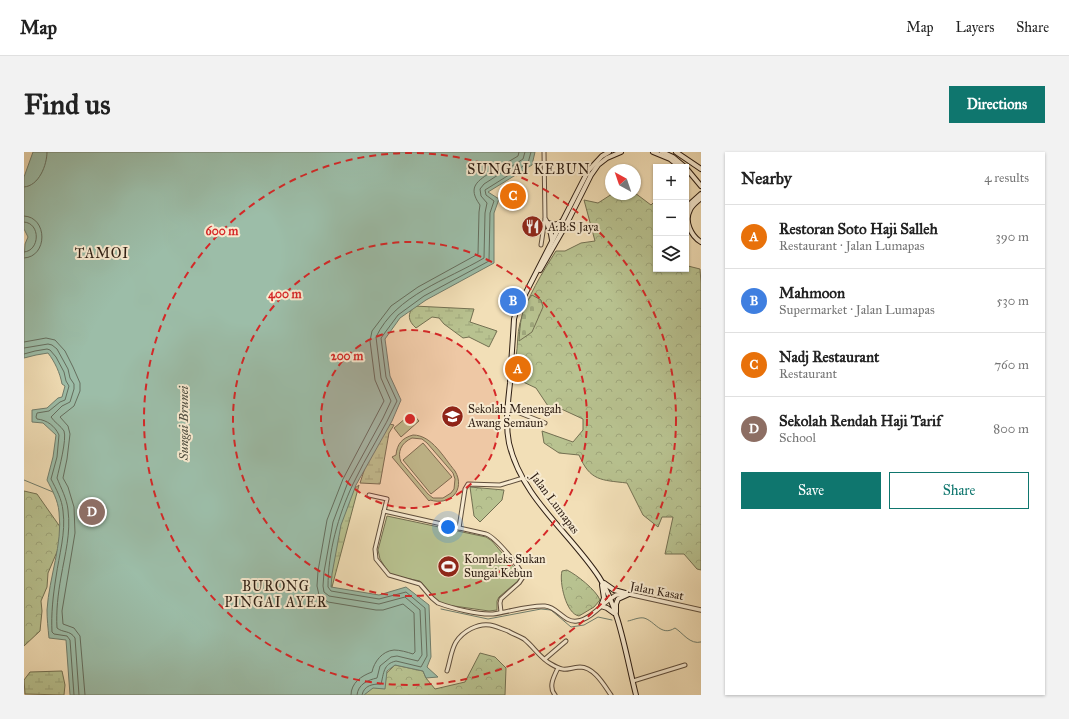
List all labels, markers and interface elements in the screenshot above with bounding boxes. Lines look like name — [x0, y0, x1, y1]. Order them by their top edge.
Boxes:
text: Map — [20, 16, 57, 39]
text: Map — [906, 19, 934, 36]
text: Layers — [956, 19, 994, 36]
text: Share — [1016, 19, 1049, 36]
button: Directions — [949, 86, 1045, 123]
text: Find us — [24, 87, 110, 122]
district label: SUNGAI KEBUN — [467, 161, 591, 178]
north arrow — [605, 164, 641, 200]
map controls — [653, 164, 689, 272]
button: + — [653, 164, 689, 200]
text: Nearby — [741, 168, 792, 189]
text: 4 results — [984, 170, 1029, 186]
pin: C — [500, 181, 526, 211]
button: − — [653, 200, 689, 236]
restaurant icon: A.B.S Jaya — [520, 214, 546, 240]
place label: A.B.S Jaya — [547, 220, 599, 235]
text: Restoran Soto Haji Salleh — [779, 220, 938, 238]
text: 600 m — [206, 224, 239, 238]
text: A — [750, 229, 758, 245]
text: 390 m — [996, 229, 1029, 245]
button: layers — [653, 236, 689, 272]
text: Restaurant · Jalan Lumapas — [779, 238, 925, 254]
district label: TAMOI — [75, 245, 129, 262]
text: Mahmoon — [779, 284, 845, 302]
pin: B — [500, 286, 526, 316]
text: 400 m — [268, 287, 303, 302]
text: B — [750, 293, 758, 309]
text: 530 m — [996, 293, 1029, 309]
text: Supermarket · Jalan Lumapas — [779, 302, 935, 318]
text: Nadj Restaurant — [779, 348, 879, 366]
text: 200 m — [331, 349, 364, 363]
pin: A — [505, 354, 531, 384]
text: C — [750, 357, 758, 373]
text: 760 m — [994, 357, 1029, 373]
text: Restaurant — [779, 366, 837, 382]
water label: Sungai Brunei — [176, 385, 192, 461]
place label: Sekolah Menengah Awang Semaun — [467, 402, 562, 431]
school or university icon: Sekolah Menengah Awang Semaun — [440, 403, 466, 429]
centre of rings — [403, 412, 417, 426]
text: Sekolah Rendah Haji Tarif — [779, 412, 941, 430]
text: D — [749, 421, 759, 437]
text: 800 m — [993, 421, 1029, 437]
text: School — [779, 430, 816, 446]
street label: Jalan Lumapas — [525, 468, 583, 537]
button: Save — [741, 472, 881, 509]
button: Share — [889, 472, 1029, 509]
pin: D — [79, 497, 105, 527]
your location — [438, 517, 458, 537]
place label: Kompleks Sukan Sungai Kebun — [464, 552, 546, 581]
sports icon: Kompleks Sukan Sungai Kebun — [436, 553, 462, 579]
district label: BURONG PINGAI AYER — [224, 578, 328, 611]
street label: Jalan Kasat — [627, 579, 686, 604]

